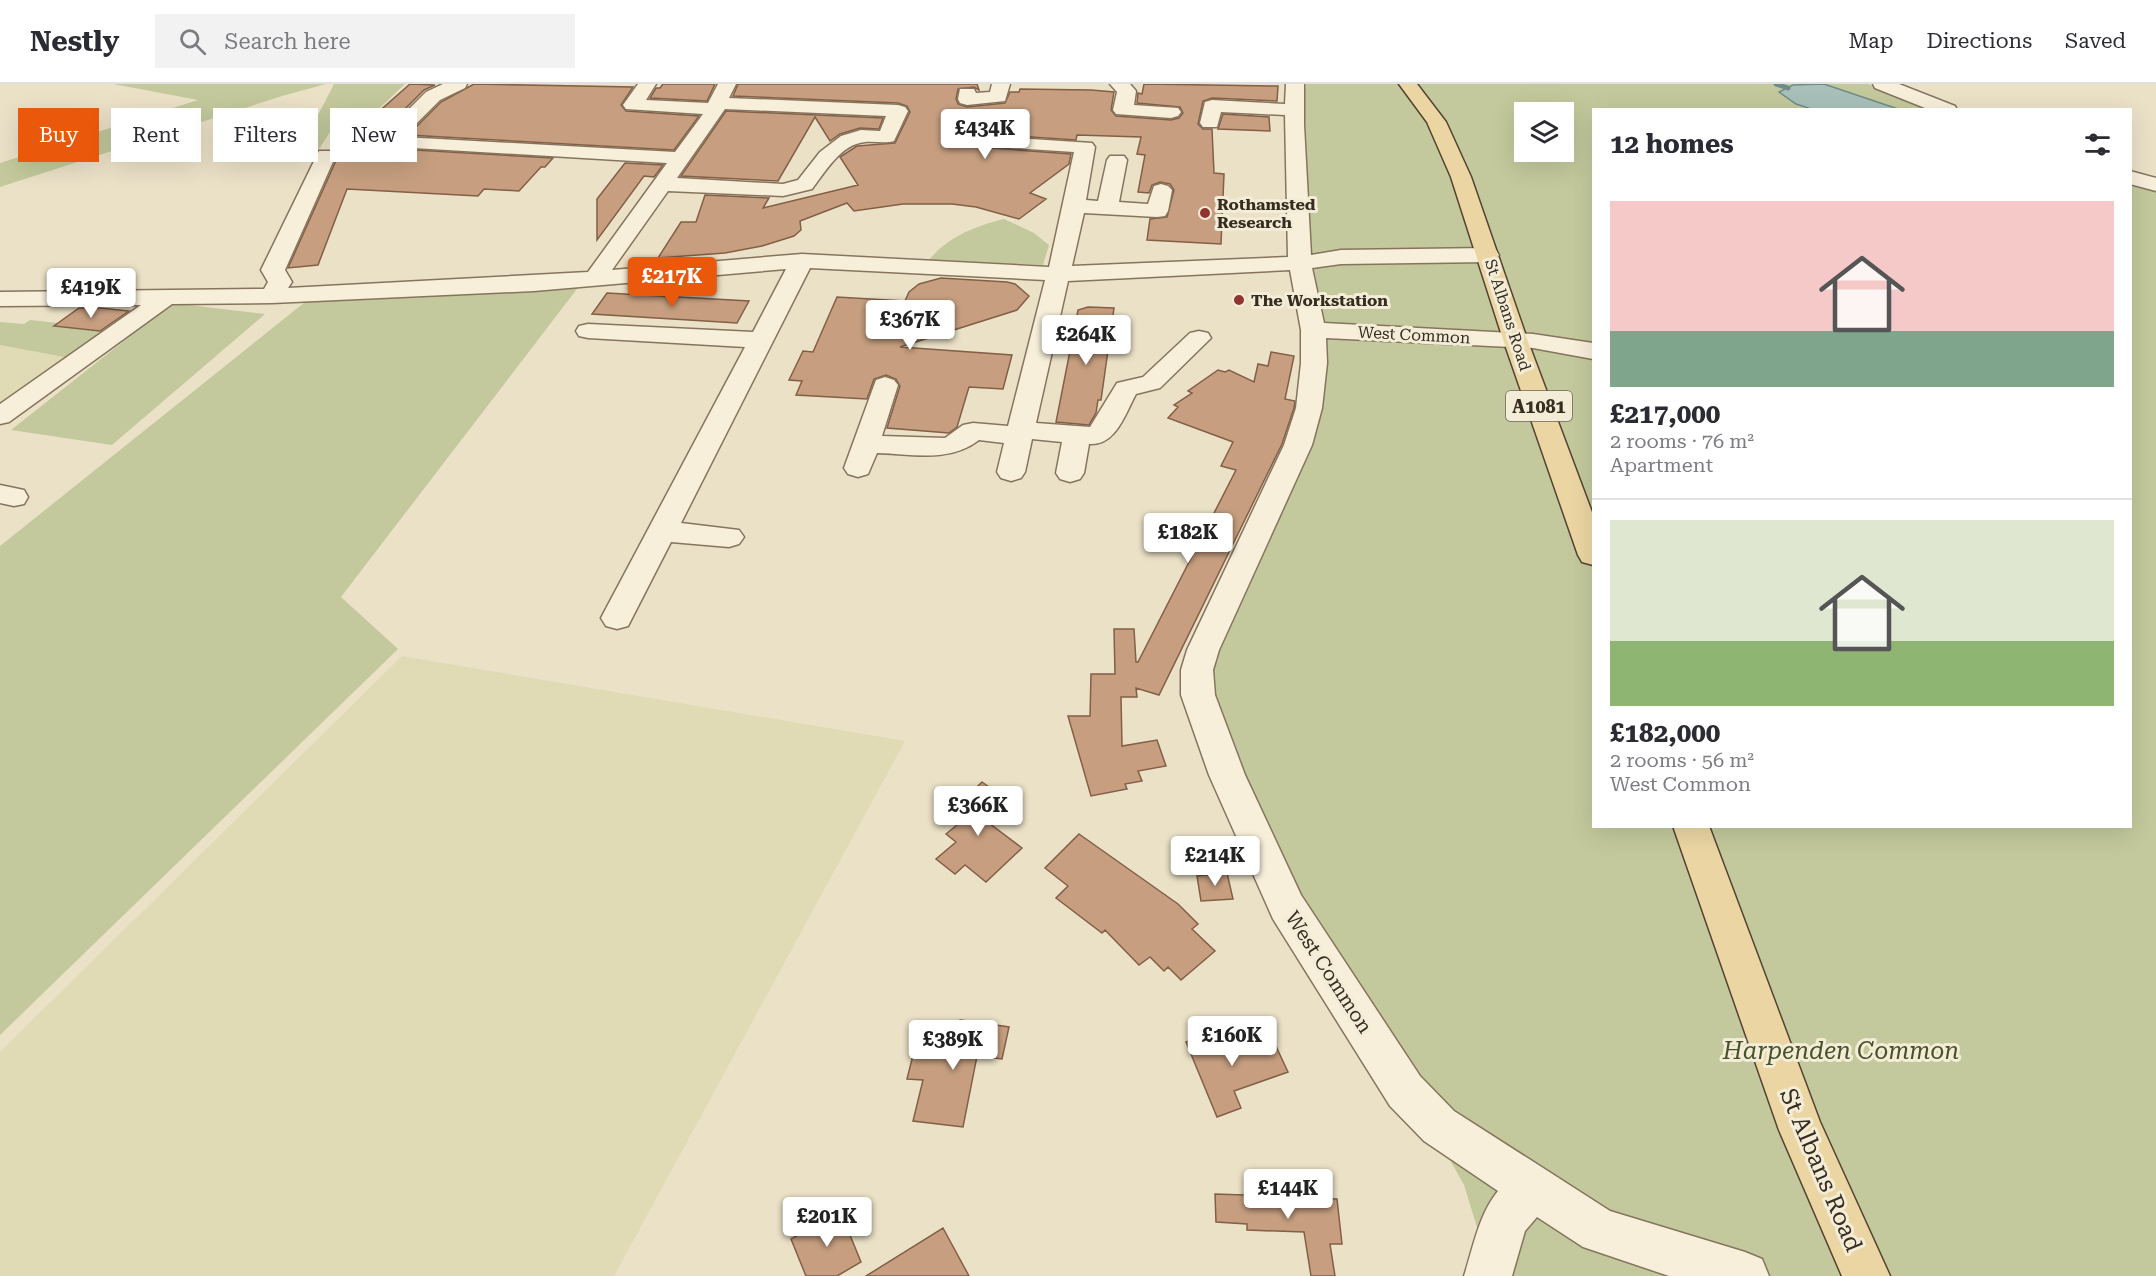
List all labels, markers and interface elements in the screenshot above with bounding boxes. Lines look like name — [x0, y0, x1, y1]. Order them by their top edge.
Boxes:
search box — [155, 14, 575, 68]
text: Nestly — [30, 25, 119, 58]
icon: search — [176, 25, 209, 58]
text: Search here — [224, 29, 351, 54]
text: Map — [1849, 29, 1893, 53]
text: Directions — [1926, 29, 2032, 53]
text: Saved — [2065, 29, 2126, 53]
map controls — [1514, 102, 1574, 162]
button: layers — [1514, 102, 1574, 162]
chip: Buy — [18, 108, 99, 162]
chip: Rent — [111, 108, 201, 162]
chip: Filters — [213, 108, 318, 162]
chip: New — [330, 108, 417, 162]
pin: £434K — [943, 109, 1027, 160]
text: £434K — [955, 116, 1015, 140]
icon: filters — [2081, 128, 2114, 161]
text: 12 homes — [1610, 129, 1734, 159]
place label: Rothamsted Research — [1217, 195, 1316, 232]
marker: Rothamsted Research — [1198, 206, 1212, 220]
icon: home — [1808, 240, 1916, 348]
pin: £217K — [630, 257, 714, 308]
street label: St Albans Road — [1481, 257, 1535, 373]
text: £217K — [642, 264, 702, 288]
pin: £419K — [49, 268, 133, 319]
text: £419K — [61, 275, 121, 299]
place label: The Workstation — [1251, 291, 1388, 310]
marker: The Workstation — [1232, 293, 1246, 307]
pin: £367K — [868, 300, 952, 351]
text: £367K — [880, 307, 940, 331]
pin: £264K — [1044, 315, 1128, 366]
text: £264K — [1056, 322, 1116, 346]
street label: West Common — [1357, 323, 1471, 347]
road number: A1081 — [1506, 391, 1572, 421]
text: £217,000 — [1610, 399, 1720, 429]
text: 2 rooms · 76 m² — [1610, 429, 1754, 453]
text: Apartment — [1610, 453, 1713, 477]
pin: £182K — [1146, 513, 1230, 564]
text: £182K — [1158, 520, 1218, 544]
icon: home — [1808, 559, 1916, 667]
text: £182,000 — [1610, 718, 1720, 748]
text: 2 rooms · 56 m² — [1610, 748, 1754, 772]
text: West Common — [1610, 772, 1751, 796]
pin: £366K — [936, 786, 1020, 837]
text: £366K — [948, 793, 1008, 817]
pin: £214K — [1173, 836, 1257, 887]
text: £214K — [1185, 843, 1245, 867]
street label: West Common — [1281, 906, 1377, 1038]
pin: £160K — [1190, 1016, 1274, 1067]
pin: £389K — [911, 1020, 995, 1071]
text: £160K — [1202, 1023, 1262, 1047]
text: £389K — [923, 1027, 983, 1051]
park label: Harpenden Common — [1722, 1037, 1959, 1065]
street label: St Albans Road — [1774, 1084, 1868, 1256]
pin: £144K — [1246, 1169, 1330, 1220]
text: £144K — [1258, 1176, 1318, 1200]
pin: £201K — [785, 1197, 869, 1248]
text: £201K — [797, 1204, 857, 1228]

